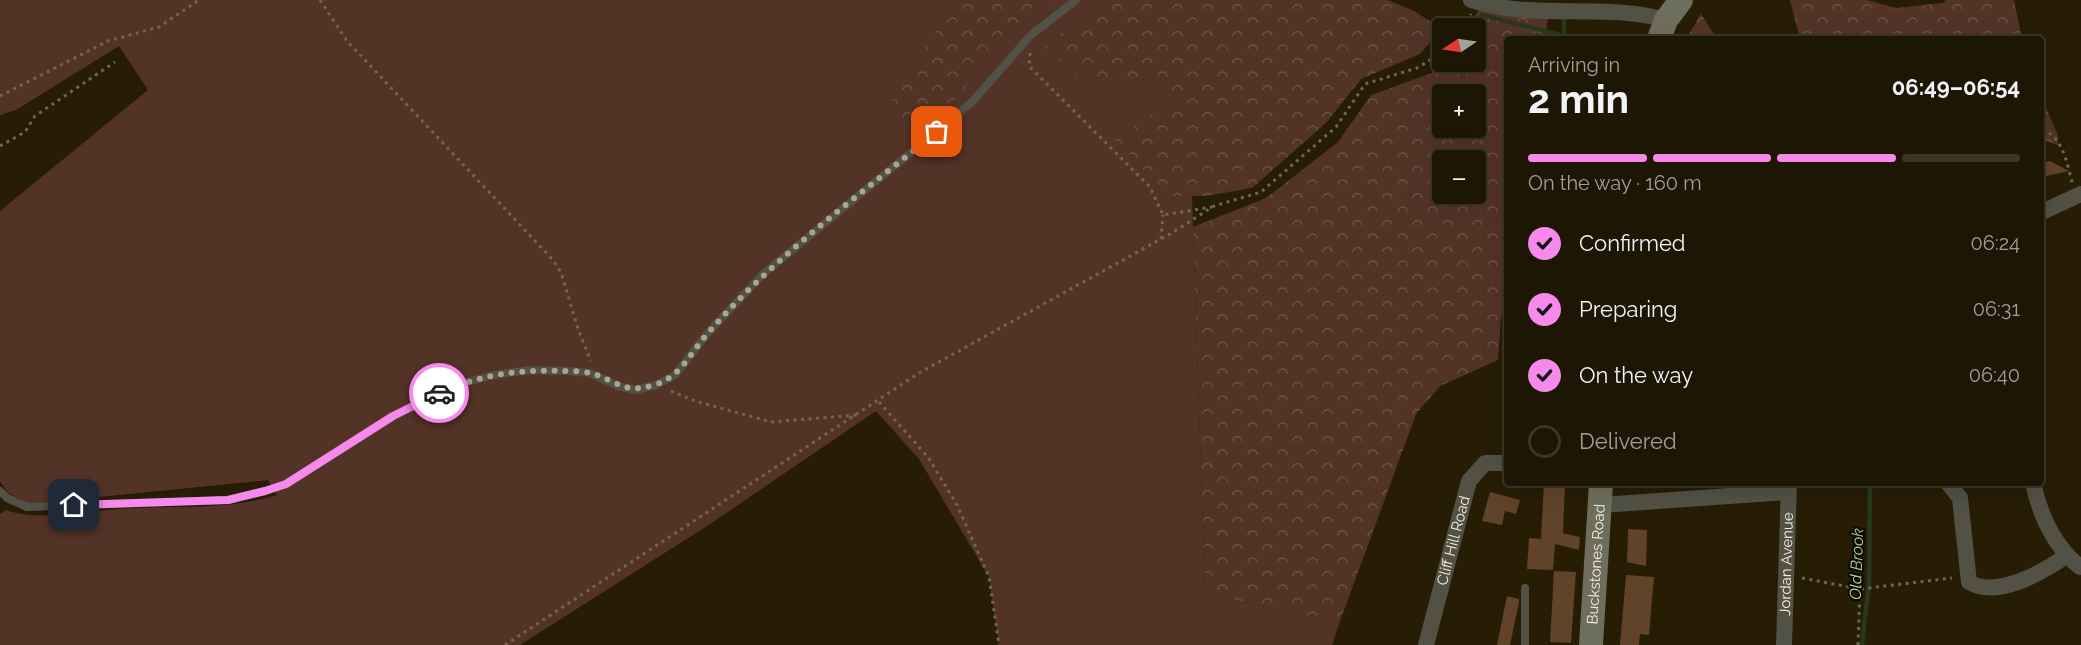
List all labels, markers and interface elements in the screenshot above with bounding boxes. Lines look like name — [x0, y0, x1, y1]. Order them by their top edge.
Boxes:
north arrow — [1432, 18, 1486, 72]
map controls — [1432, 18, 1486, 204]
text: Arriving in — [1528, 53, 1620, 77]
text: 06:49–06:54 — [1892, 74, 2020, 100]
text: 2 min — [1528, 76, 1629, 122]
button: + — [1432, 84, 1486, 138]
pin — [911, 106, 962, 157]
icon: bag — [920, 115, 953, 148]
button: − — [1432, 150, 1486, 204]
text: On the way · 160 m — [1528, 171, 1702, 195]
icon: check — [1528, 227, 1561, 260]
text: Confirmed — [1579, 230, 1686, 256]
text: 06:24 — [1971, 231, 2020, 255]
icon: check — [1528, 293, 1561, 326]
text: Preparing — [1579, 296, 1677, 322]
text: 06:31 — [1973, 297, 2020, 321]
icon: check — [1528, 359, 1561, 392]
text: On the way — [1579, 362, 1693, 388]
courier — [409, 363, 469, 423]
text: 06:40 — [1969, 363, 2020, 387]
icon: car — [423, 377, 456, 410]
text: Delivered — [1579, 428, 1677, 454]
pin — [48, 479, 99, 530]
icon: home — [57, 488, 90, 521]
street label: Cliff Hill Road — [1433, 494, 1474, 587]
street label: Buckstones Road — [1583, 503, 1609, 625]
street label: Jordan Avenue — [1776, 512, 1797, 616]
water label: Old Brook — [1846, 527, 1867, 600]

